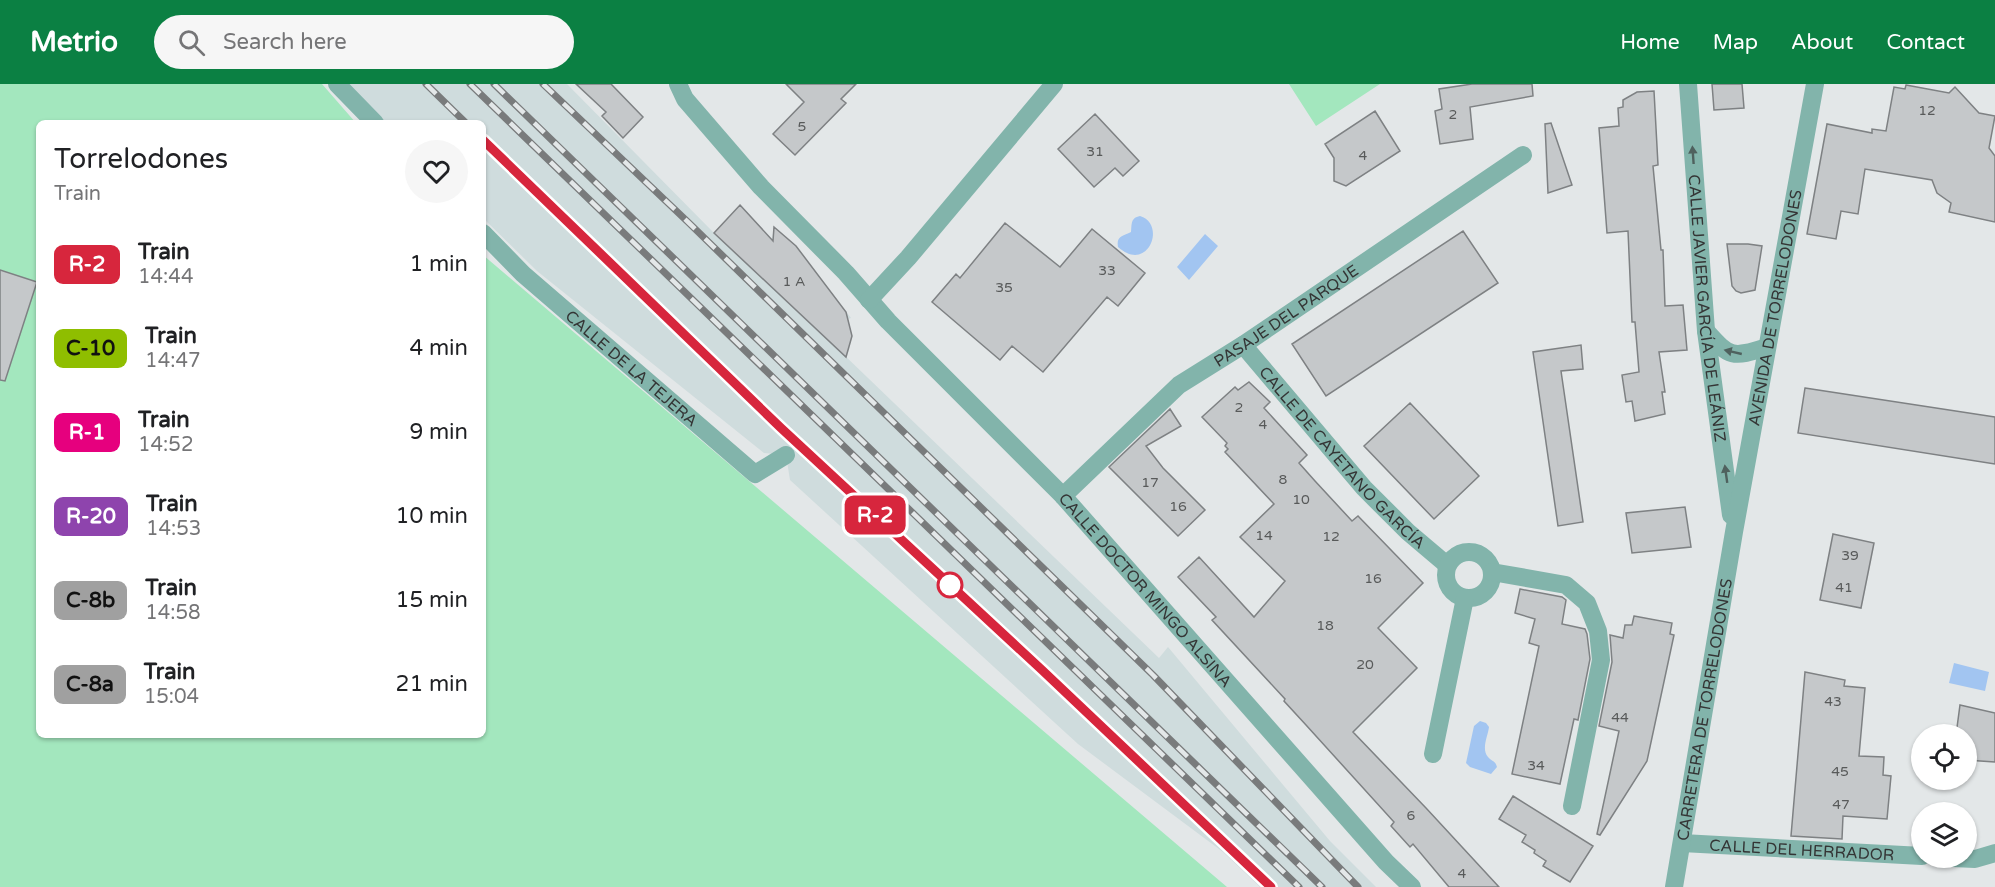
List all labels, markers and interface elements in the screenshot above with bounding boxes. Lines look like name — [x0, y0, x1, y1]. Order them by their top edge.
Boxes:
search box — [154, 15, 574, 69]
text: Metrio — [30, 25, 118, 59]
icon: search — [175, 26, 208, 59]
text: Search here — [223, 29, 347, 55]
text: Home — [1620, 30, 1680, 55]
text: Map — [1713, 30, 1758, 55]
text: About — [1791, 30, 1853, 55]
text: Contact — [1886, 30, 1965, 55]
house number: 12 — [1918, 102, 1936, 119]
house number: 2 — [1449, 106, 1457, 123]
house number: 5 — [798, 118, 806, 135]
button: heart — [405, 140, 468, 203]
text: Torrelodones — [54, 142, 228, 176]
house number: 31 — [1086, 143, 1104, 160]
one-way arrow — [1688, 145, 1698, 164]
house number: 4 — [1359, 147, 1368, 164]
street label: CALLE JAVIER GARCÍA DE LEÁNIZ — [1684, 174, 1730, 443]
text: Train — [54, 182, 101, 206]
street label: AVENIDA DE TORRELODONES — [1744, 188, 1807, 428]
text: Train — [138, 239, 190, 265]
text: 1 min — [409, 251, 468, 277]
text: R-2 — [69, 252, 105, 277]
street label: PASAJE DEL PARQUE — [1210, 261, 1363, 372]
house number: 33 — [1098, 262, 1116, 279]
text: 14:44 — [138, 265, 193, 289]
house number: 1 A — [783, 273, 805, 290]
house number: 35 — [995, 279, 1013, 296]
street label: CALLE DE LA TEJERA — [561, 306, 702, 431]
text: Train — [145, 323, 197, 349]
text: 4 min — [409, 335, 468, 361]
text: C-10 — [66, 336, 115, 361]
one-way arrow — [1723, 347, 1742, 356]
text: 14:47 — [145, 349, 201, 373]
street label: CALLE DE CAYETANO GARCÍA — [1254, 363, 1429, 553]
house number: 2 — [1235, 399, 1243, 416]
text: Train — [138, 407, 190, 433]
house number: 4 — [1259, 416, 1268, 433]
text: 9 min — [409, 419, 468, 445]
text: R-1 — [69, 420, 105, 445]
text: 14:52 — [138, 433, 193, 457]
one-way arrow — [1721, 464, 1730, 483]
house number: 8 — [1279, 471, 1288, 488]
house number: 17 — [1141, 474, 1159, 491]
street label: CALLE DOCTOR MINGO ALSINA — [1054, 489, 1236, 692]
text: Train — [146, 491, 198, 517]
house number: 10 — [1292, 491, 1310, 508]
line badge: R-2 — [840, 496, 910, 534]
house number: 16 — [1169, 498, 1187, 515]
text: 10 min — [396, 503, 468, 529]
text: R-2 — [857, 503, 893, 528]
text: R-20 — [66, 504, 116, 529]
text: 14:53 — [146, 517, 201, 541]
house number: 14 — [1255, 527, 1273, 544]
house number: 12 — [1322, 528, 1340, 545]
house number: 39 — [1841, 547, 1859, 564]
house number: 16 — [1364, 570, 1382, 587]
unlabelled marker — [937, 572, 963, 598]
text: Train — [145, 575, 197, 601]
street label: CARRETERA DE TORRELODONES — [1673, 577, 1737, 842]
house number: 41 — [1835, 579, 1853, 596]
text: 15 min — [396, 587, 468, 613]
text: C-8b — [66, 588, 115, 613]
text: 14:58 — [145, 601, 201, 625]
house number: 18 — [1316, 617, 1334, 634]
house number: 20 — [1356, 656, 1374, 673]
text: Train — [144, 659, 195, 685]
text: 21 min — [396, 671, 468, 697]
text: C-8a — [66, 672, 114, 697]
text: 15:04 — [144, 685, 199, 709]
house number: 43 — [1824, 693, 1842, 710]
house number: 44 — [1611, 709, 1629, 726]
map controls — [1911, 724, 1977, 868]
button: locate — [1911, 724, 1977, 790]
house number: 34 — [1527, 757, 1545, 774]
house number: 45 — [1831, 763, 1849, 780]
house number: 47 — [1832, 796, 1850, 813]
button: layers — [1911, 802, 1977, 868]
house number: 6 — [1407, 807, 1416, 824]
street label: CALLE DEL HERRADOR — [1709, 835, 1895, 865]
house number: 4 — [1458, 865, 1467, 882]

